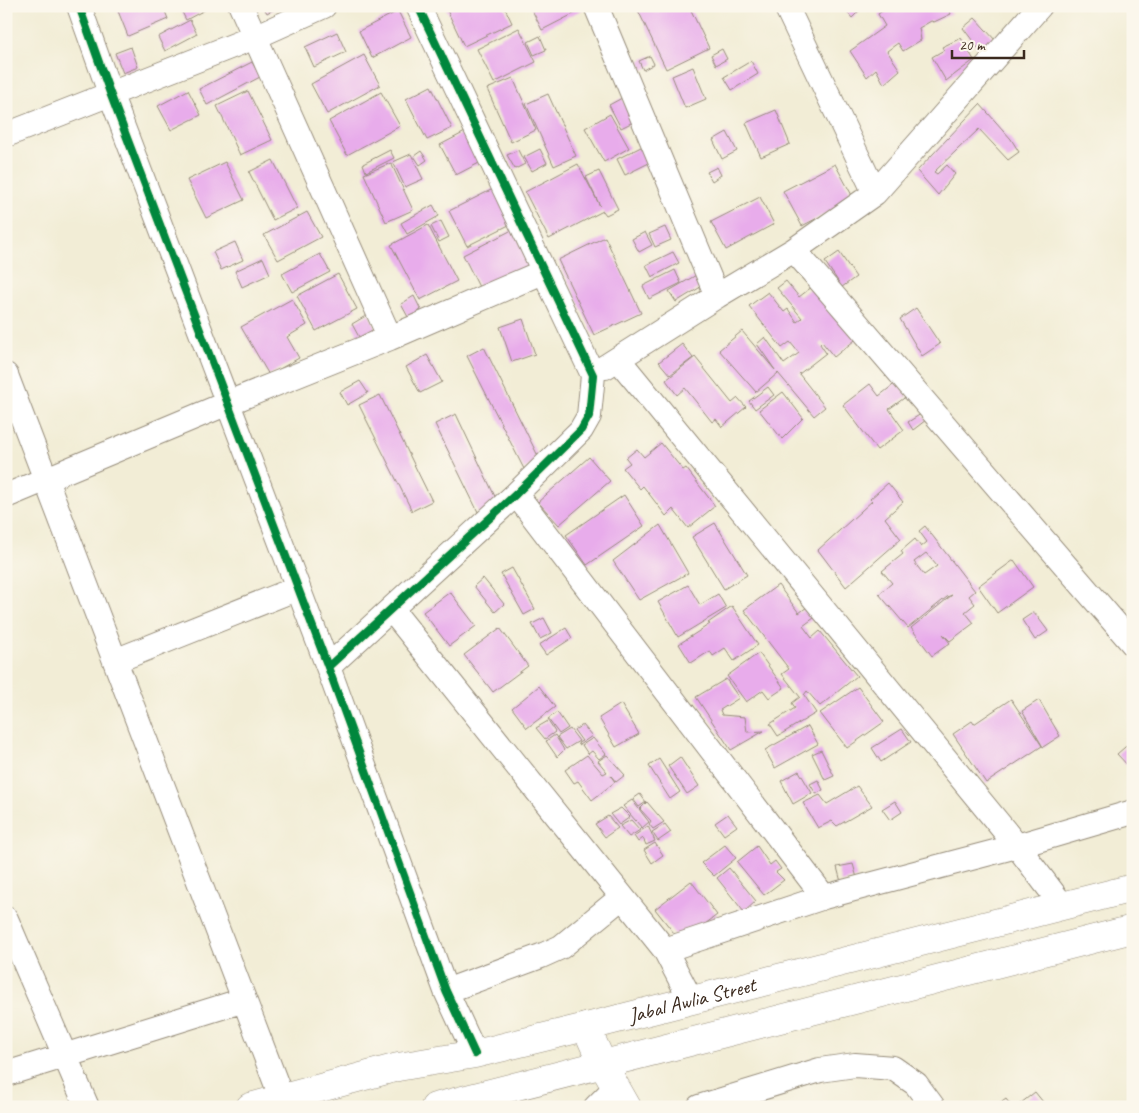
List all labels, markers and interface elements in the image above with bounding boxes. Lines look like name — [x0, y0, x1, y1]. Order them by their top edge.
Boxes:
scale bar — [952, 28, 1024, 60]
text: 20 m — [959, 36, 986, 55]
street label: Jabal Awlia Street — [625, 971, 760, 1029]

